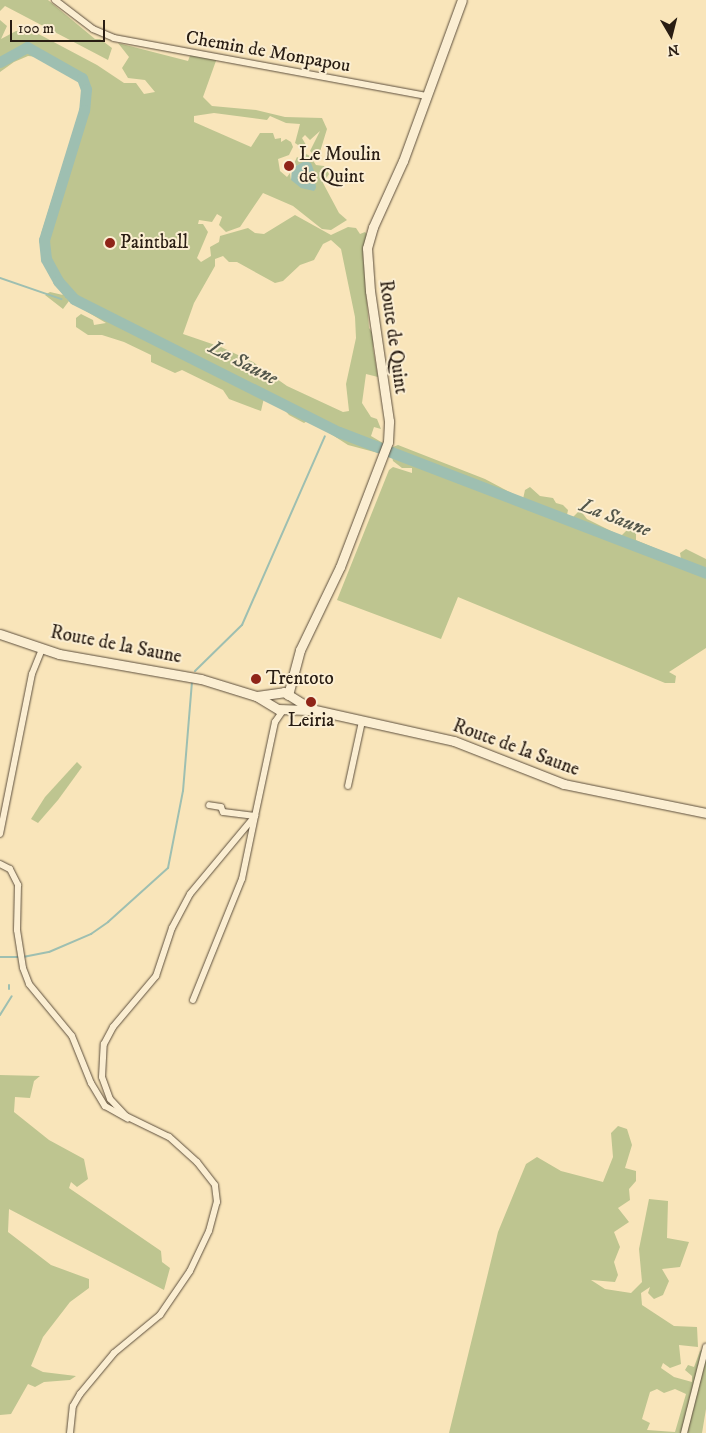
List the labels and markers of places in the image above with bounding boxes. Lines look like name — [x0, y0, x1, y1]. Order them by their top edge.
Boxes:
place label: Le Moulin de Quint — [299, 144, 381, 188]
marker: Le Moulin de Quint — [283, 160, 295, 172]
place label: Paintball — [120, 232, 188, 254]
marker: Paintball — [104, 237, 116, 249]
place label: Trentoto — [266, 668, 334, 690]
marker: Trentoto — [250, 673, 262, 685]
marker: Leiria — [305, 696, 317, 708]
place label: Leiria — [288, 710, 334, 732]

